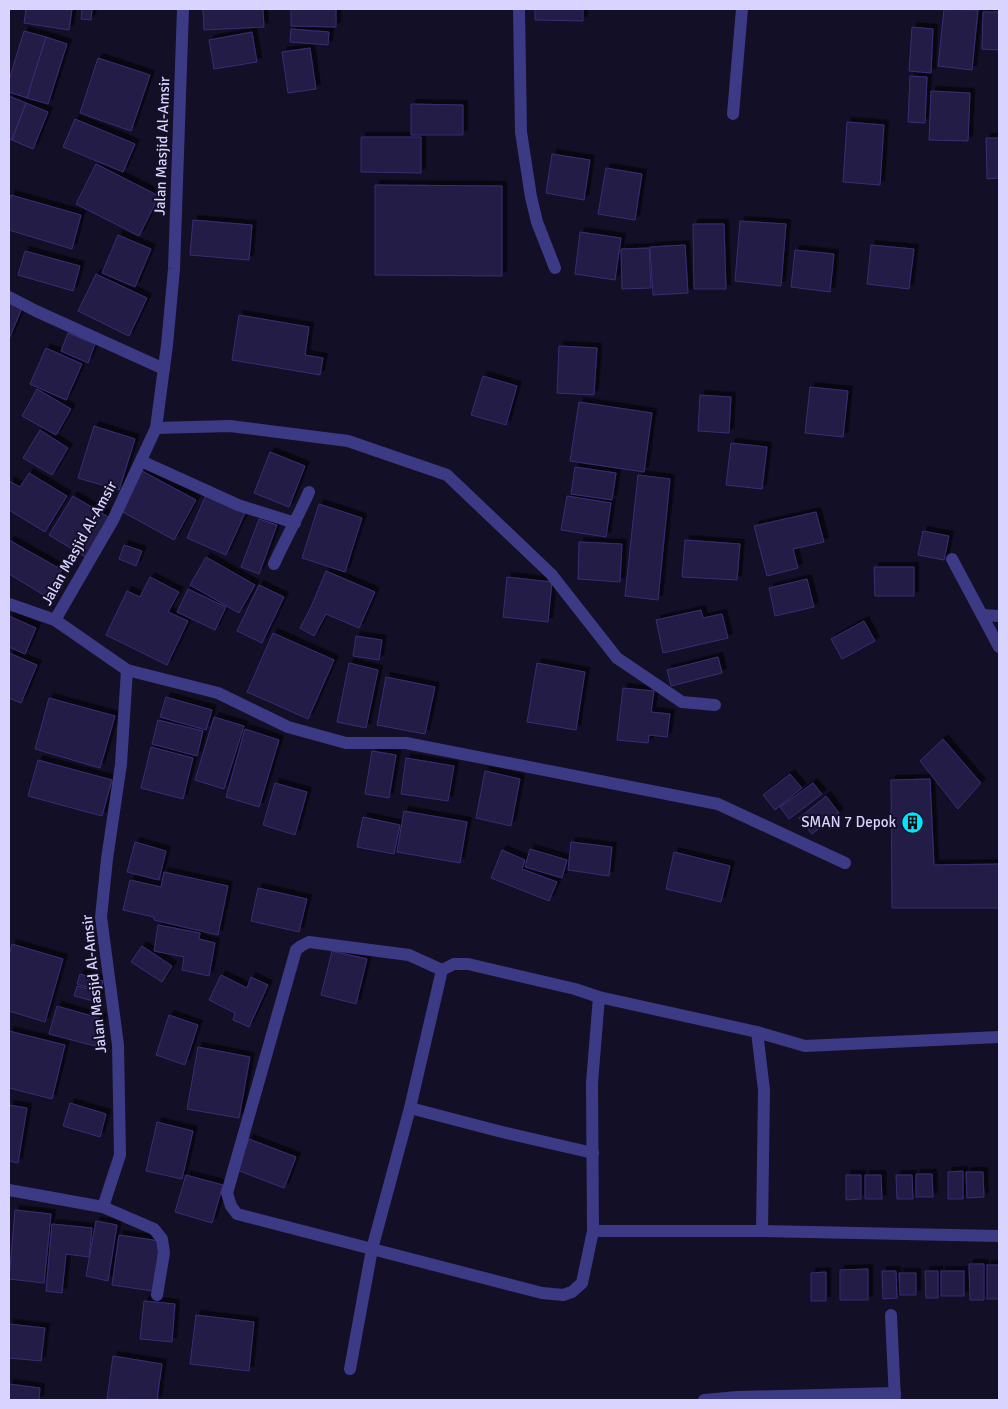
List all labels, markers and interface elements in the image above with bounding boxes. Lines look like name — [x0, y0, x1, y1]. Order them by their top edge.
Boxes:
street label: Jalan Masjid Al-Amsir — [151, 76, 173, 216]
street label: Jalan Masjid Al-Amsir — [37, 477, 121, 608]
building icon: SMAN 7 Depok — [900, 810, 924, 834]
place label: SMAN 7 Depok — [801, 813, 896, 831]
street label: Jalan Masjid Al-Amsir — [78, 913, 110, 1054]

